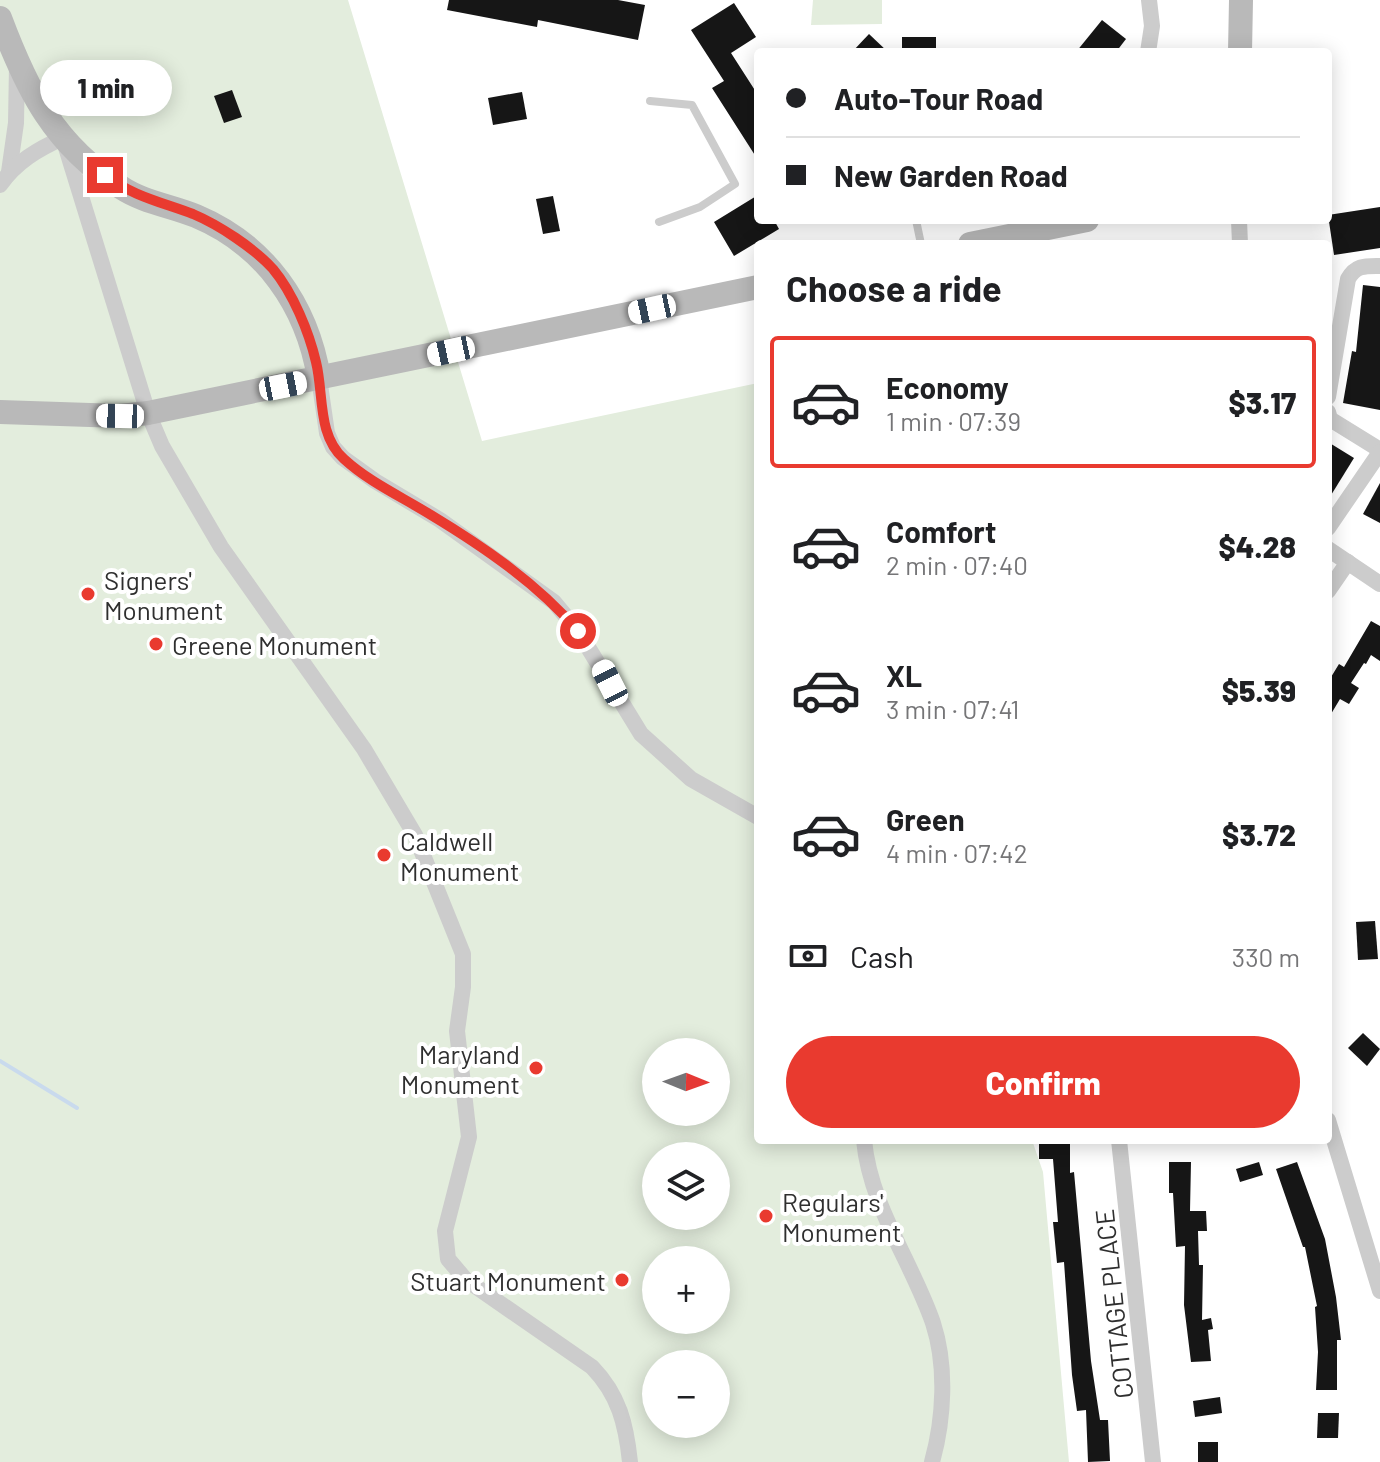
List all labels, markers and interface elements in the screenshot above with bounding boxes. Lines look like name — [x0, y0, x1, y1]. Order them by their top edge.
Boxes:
callout: 1 min — [39, 59, 171, 115]
text: 1 min — [77, 72, 135, 103]
text: Auto-Tour Road — [834, 80, 1043, 116]
route end — [87, 157, 123, 193]
text: New Garden Road — [834, 157, 1068, 193]
text: Choose a ride — [786, 266, 1002, 309]
car — [626, 292, 678, 326]
car — [425, 334, 477, 368]
icon: car — [790, 366, 862, 438]
text: Economy — [886, 369, 1009, 405]
car — [257, 370, 309, 402]
text: $3.17 — [1229, 384, 1296, 420]
car — [96, 404, 144, 428]
text: 1 min · 07:39 — [886, 405, 1021, 436]
icon: car — [790, 510, 862, 582]
text: Comfort — [886, 513, 996, 549]
text: $4.28 — [1218, 528, 1296, 564]
text: 2 min · 07:40 — [886, 549, 1028, 580]
place label: Signers' Monument — [104, 564, 223, 625]
marker: Signers' Monument — [79, 585, 97, 603]
route start — [560, 613, 596, 649]
place label: Greene Monument — [172, 629, 377, 660]
marker: Greene Monument — [147, 635, 165, 653]
icon: car — [790, 654, 862, 726]
car — [588, 656, 632, 710]
text: XL — [886, 657, 922, 693]
text: $5.39 — [1222, 672, 1296, 708]
text: 3 min · 07:41 — [886, 693, 1019, 724]
icon: car — [790, 798, 862, 870]
text: Green — [886, 801, 965, 837]
text: $3.72 — [1222, 816, 1296, 852]
place label: Caldwell Monument — [400, 825, 519, 886]
text: 4 min · 07:42 — [886, 837, 1028, 868]
marker: Caldwell Monument — [375, 846, 393, 864]
icon: cash — [786, 934, 830, 978]
text: Cash — [850, 938, 914, 974]
text: 330 m — [1232, 941, 1300, 972]
button: Confirm — [786, 1036, 1300, 1128]
place label: Maryland Monument — [401, 1038, 520, 1099]
north arrow — [642, 1038, 730, 1126]
map controls — [642, 1038, 730, 1438]
marker: Maryland Monument — [527, 1059, 545, 1077]
button: layers — [642, 1142, 730, 1230]
place label: Regulars' Monument — [782, 1186, 901, 1247]
marker: Regulars' Monument — [757, 1207, 775, 1225]
street label: COTTAGE PLACE — [1088, 1208, 1138, 1400]
button: + — [642, 1246, 730, 1334]
place label: Stuart Monument — [410, 1265, 606, 1296]
marker: Stuart Monument — [613, 1271, 631, 1289]
button: − — [642, 1350, 730, 1438]

